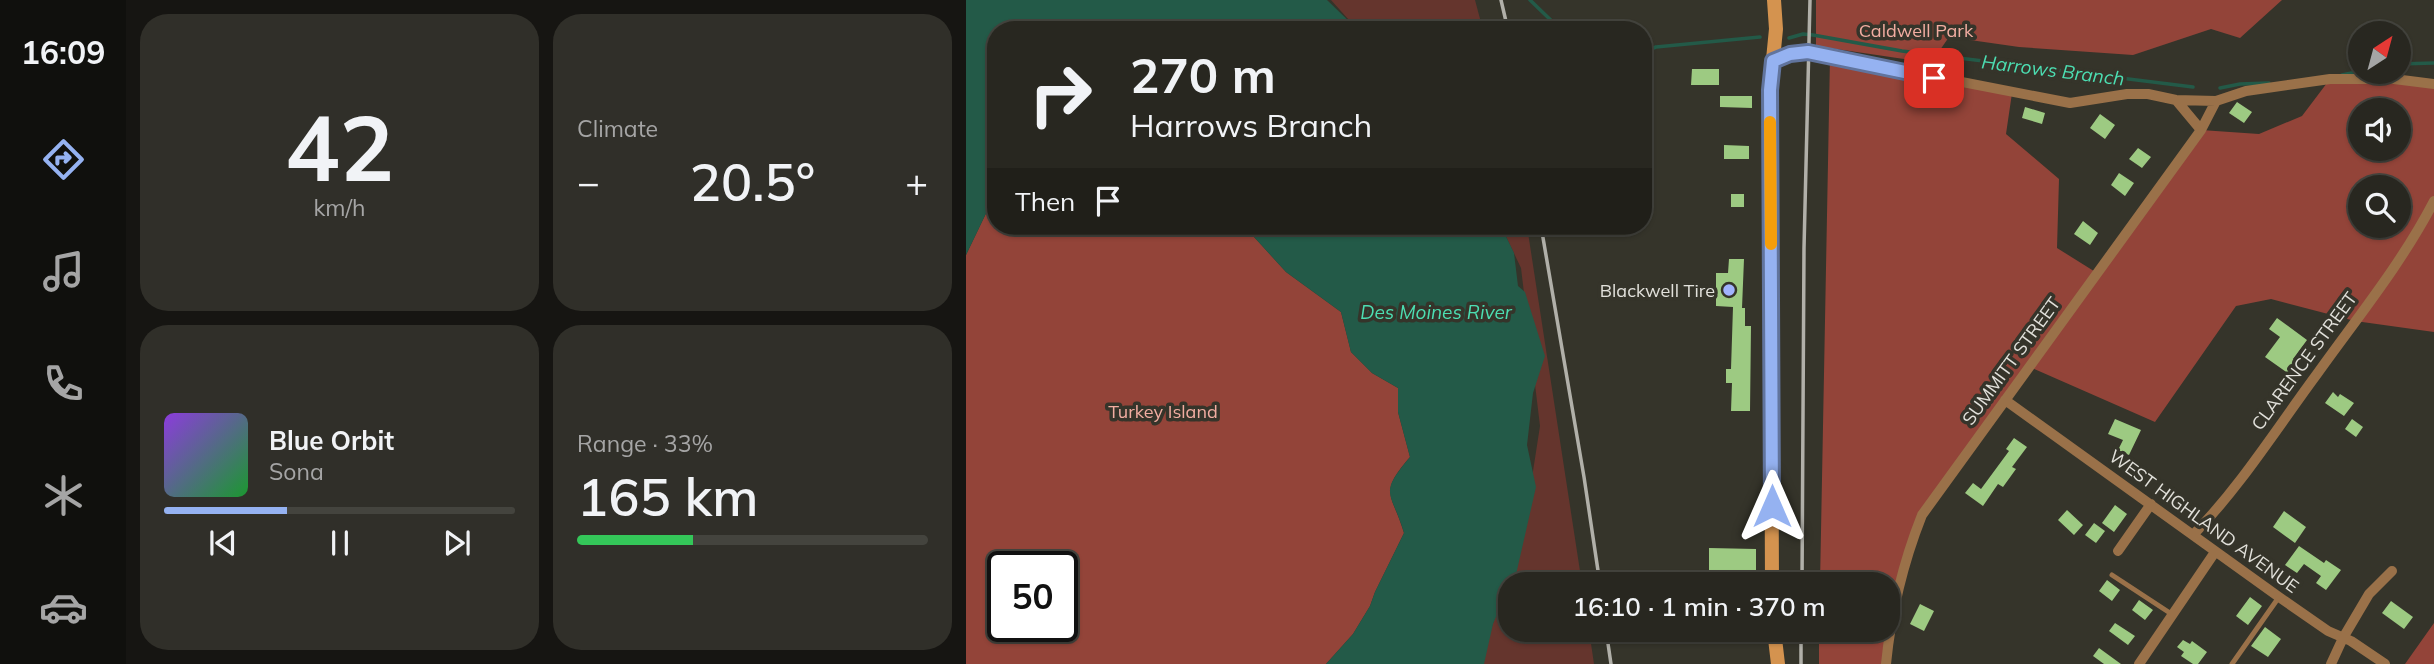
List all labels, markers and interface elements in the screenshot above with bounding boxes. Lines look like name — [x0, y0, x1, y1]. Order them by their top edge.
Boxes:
park label: Caldwell Park — [1859, 19, 1974, 42]
north arrow — [2348, 21, 2412, 84]
map controls — [2348, 21, 2411, 238]
text: 16:09 — [21, 32, 105, 72]
text: 270 m — [1130, 44, 1276, 105]
pin — [1904, 48, 1964, 108]
icon: right — [1015, 49, 1106, 140]
water label: Harrows Branch — [1980, 49, 2126, 91]
icon: arrive — [1915, 59, 1953, 97]
text: 42 — [285, 90, 394, 204]
button: sound — [2348, 98, 2411, 161]
text: Harrows Branch — [1130, 105, 1372, 145]
text: Climate — [577, 114, 658, 143]
icon: directions — [39, 135, 88, 184]
text: 20.5° — [690, 149, 815, 214]
text: − — [577, 158, 600, 206]
text: + — [905, 158, 928, 206]
button: search — [2348, 175, 2411, 238]
icon: arrive — [1089, 182, 1127, 220]
text: Then — [1015, 185, 1075, 218]
text: km/h — [313, 193, 366, 222]
icon: music — [39, 247, 88, 296]
place label: Blackwell Tire — [1600, 279, 1715, 302]
marker: Blackwell Tire — [1721, 282, 1737, 298]
street label: CLARENCE STREET — [2246, 287, 2362, 435]
street label: SUMMITT STREET — [1957, 292, 2065, 430]
water label: Des Moines River — [1360, 300, 1513, 324]
icon: phone — [39, 359, 88, 408]
park label: Turkey Island — [1108, 400, 1218, 423]
text: Blue Orbit — [269, 424, 394, 457]
text: Range · 33% — [577, 429, 713, 458]
street label: WEST HIGHLAND AVENUE — [2105, 444, 2303, 598]
text: Sona — [269, 457, 324, 486]
text: 165 km — [577, 464, 758, 529]
position arrow — [1735, 469, 1809, 543]
icon: climate — [39, 471, 88, 520]
icon: previous — [204, 524, 242, 562]
icon: pause — [321, 524, 359, 562]
icon: next — [438, 524, 476, 562]
speed limit sign: 50 — [987, 551, 1078, 642]
icon: car — [39, 583, 88, 632]
text: 16:10 · 1 min · 370 m — [1572, 590, 1826, 623]

